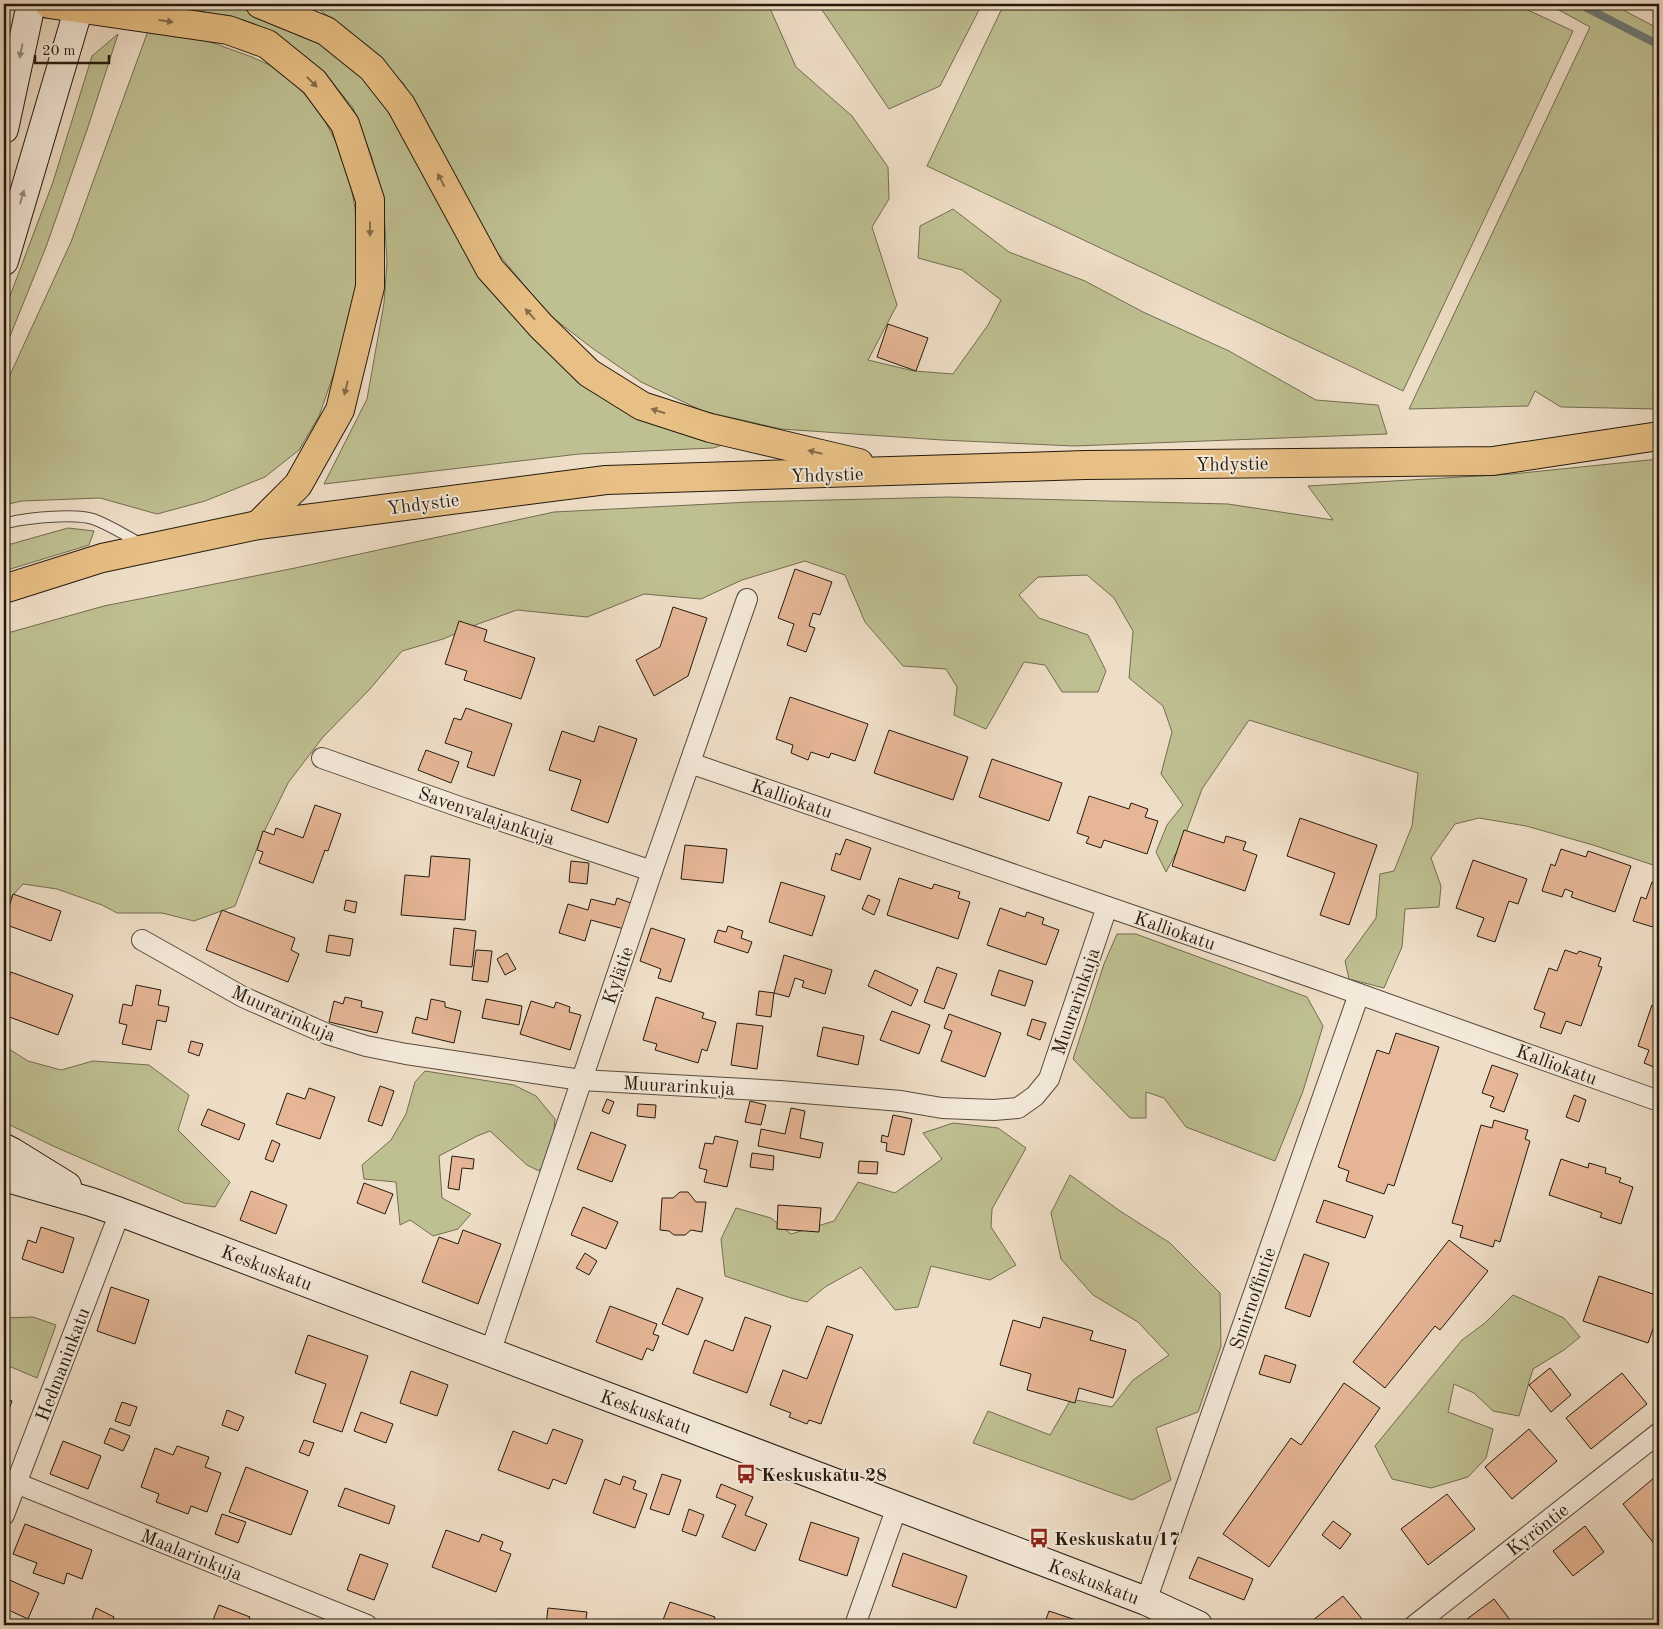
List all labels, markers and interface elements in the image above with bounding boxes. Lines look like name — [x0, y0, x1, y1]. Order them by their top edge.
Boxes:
one-way arrow — [159, 17, 175, 25]
scale bar — [35, 32, 109, 64]
one-way arrow — [17, 44, 25, 59]
text: 20 m — [42, 44, 76, 59]
one-way arrow — [306, 75, 318, 87]
one-way arrow — [437, 172, 445, 187]
one-way arrow — [19, 190, 27, 205]
one-way arrow — [366, 221, 374, 237]
one-way arrow — [524, 309, 536, 321]
one-way arrow — [342, 381, 350, 396]
one-way arrow — [651, 407, 666, 414]
one-way arrow — [808, 448, 823, 456]
street label: Yhdystie — [1195, 455, 1269, 476]
street label: Yhdystie — [790, 466, 864, 487]
street label: Yhdystie — [386, 492, 461, 519]
street label: Kalliokatu — [748, 778, 834, 823]
street label: Savenvalajankuja — [415, 785, 558, 850]
street label: Kalliokatu — [1131, 910, 1217, 955]
street label: Kylätie — [601, 945, 638, 1007]
street label: Muurarinkuja — [1050, 945, 1105, 1058]
street label: Muurarinkuja — [228, 984, 339, 1047]
street label: Kalliokatu — [1513, 1043, 1599, 1090]
street label: Muurarinkuja — [622, 1075, 736, 1100]
street label: Keskuskatu — [218, 1243, 314, 1295]
street label: Smirnoffintie — [1228, 1245, 1281, 1352]
street label: Hedmaninkatu — [34, 1306, 95, 1424]
street label: Keskuskatu — [597, 1388, 693, 1439]
bus stop icon: Keskuskatu 28 — [735, 1463, 757, 1485]
place label: Keskuskatu 28 — [761, 1467, 887, 1486]
street label: Kyröntie — [1504, 1501, 1573, 1561]
street label: Maalarinkuja — [137, 1527, 245, 1586]
bus stop icon: Keskuskatu 17 — [1028, 1527, 1050, 1549]
place label: Keskuskatu 17 — [1054, 1531, 1180, 1550]
street label: Keskuskatu — [1045, 1557, 1141, 1609]

